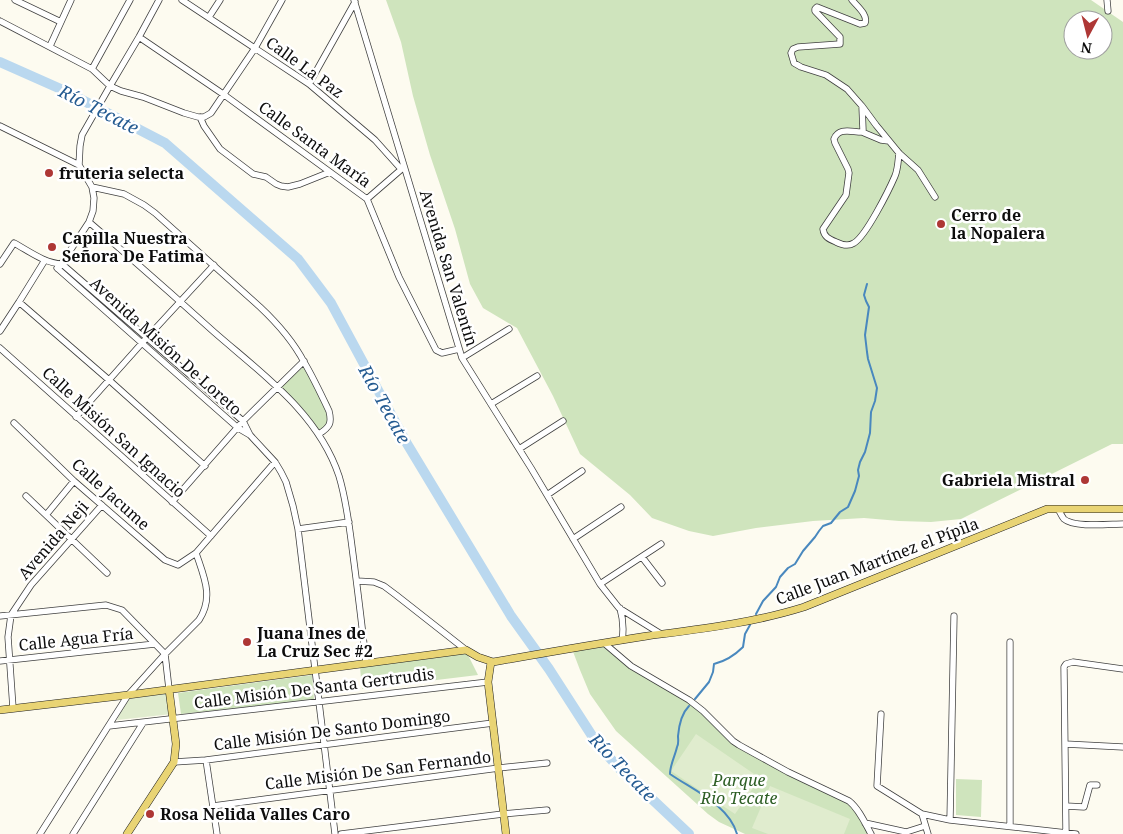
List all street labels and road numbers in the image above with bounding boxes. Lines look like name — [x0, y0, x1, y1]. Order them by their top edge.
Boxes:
street label: Calle La Paz — [262, 31, 348, 103]
street label: Calle Santa María — [254, 96, 376, 192]
street label: Avenida San Valentín — [415, 187, 483, 349]
street label: Avenida Misión De Loreto — [85, 272, 247, 420]
street label: Calle Misión San Ignacio — [38, 362, 190, 502]
street label: Calle Jacume — [67, 453, 155, 535]
street label: Avenida Neji — [13, 496, 93, 584]
street label: Calle Juan Martínez el Pípila — [772, 512, 982, 610]
street label: Calle Agua Fría — [17, 622, 135, 656]
street label: Calle Misión De Santa Gertrudis — [193, 662, 435, 714]
street label: Calle Misión De Santo Domingo — [212, 705, 452, 755]
street label: Calle Misión De San Fernando — [264, 745, 492, 795]

